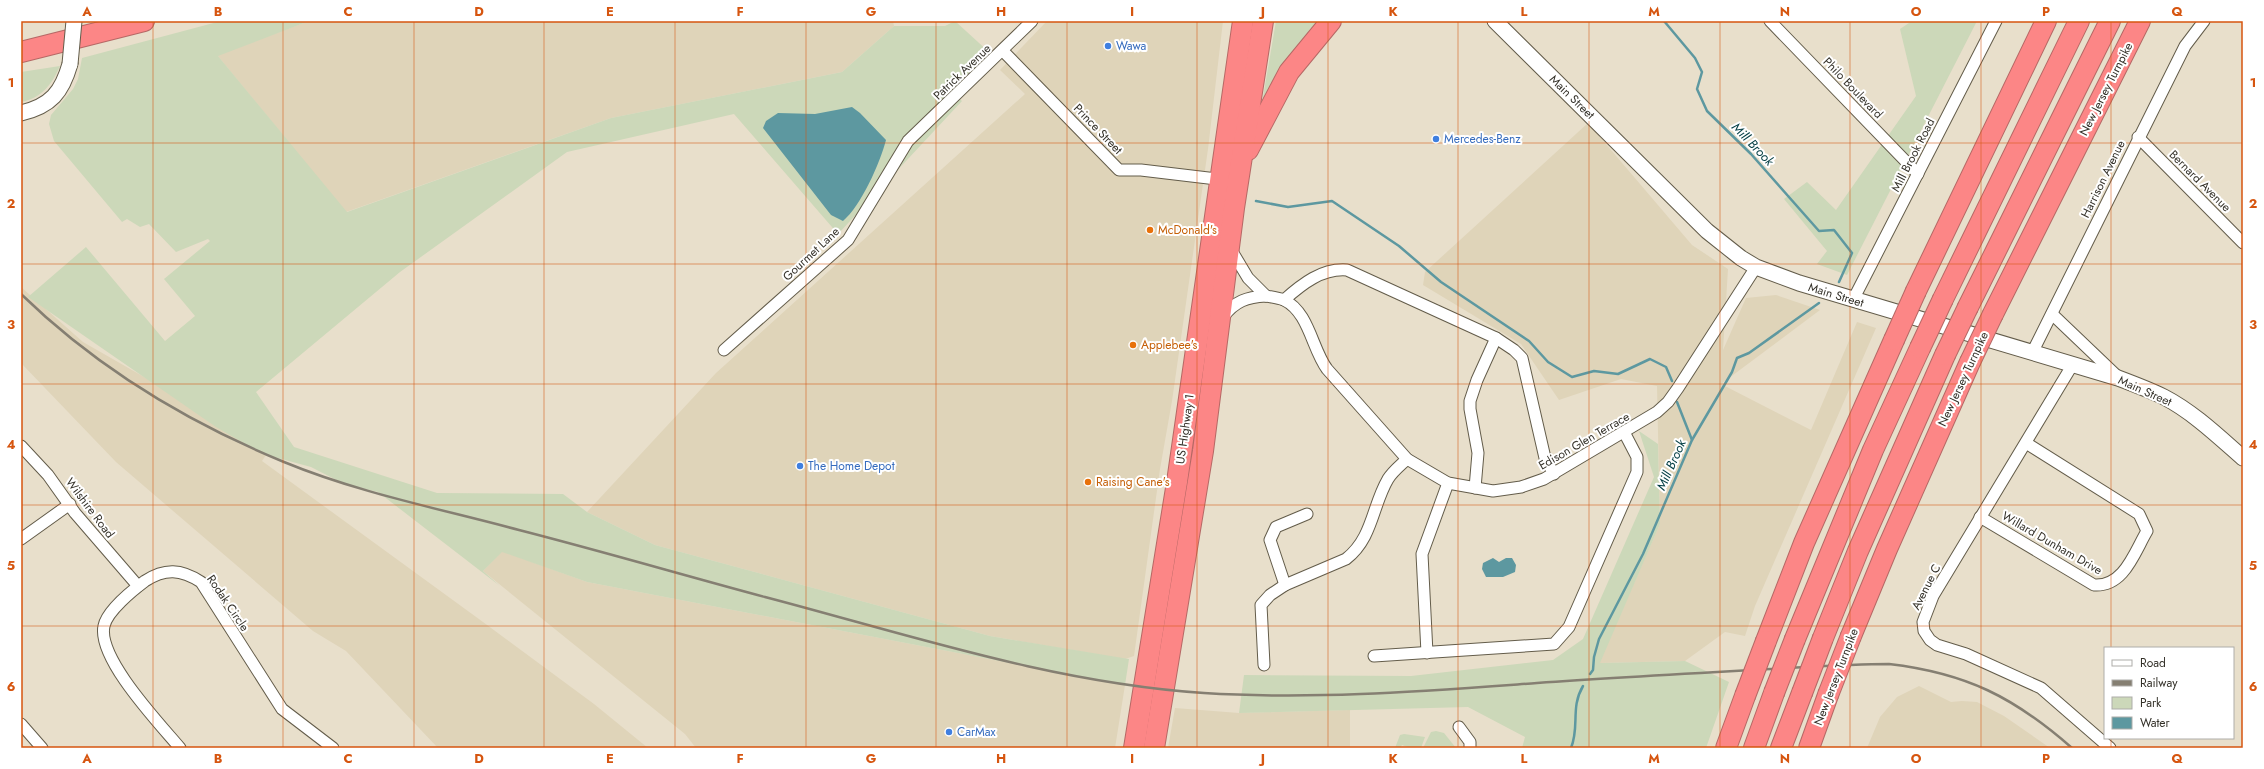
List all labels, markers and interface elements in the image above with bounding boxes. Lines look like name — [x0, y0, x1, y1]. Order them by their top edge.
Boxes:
text: A — [81, 2, 92, 21]
text: B — [214, 2, 223, 21]
text: C — [343, 2, 353, 21]
text: D — [474, 2, 484, 21]
text: E — [606, 2, 614, 21]
text: F — [736, 2, 744, 21]
text: G — [866, 2, 877, 21]
text: H — [996, 2, 1006, 21]
text: I — [1130, 2, 1134, 21]
text: J — [1258, 2, 1265, 21]
text: K — [1388, 2, 1398, 21]
text: L — [1521, 2, 1528, 21]
text: M — [1648, 2, 1660, 21]
text: N — [1780, 2, 1790, 21]
text: O — [1911, 2, 1922, 21]
text: P — [2042, 2, 2050, 21]
text: Q — [2171, 2, 2183, 21]
place label: Wawa — [1116, 37, 1147, 55]
street label: New Jersey Turnpike — [2075, 39, 2137, 139]
street label: Patrick Avenue — [929, 40, 995, 104]
marker: Wawa — [1103, 41, 1113, 51]
street label: Philo Boulevard — [1819, 53, 1887, 123]
street label: Main Street — [1545, 71, 1599, 123]
text: 1 — [8, 73, 14, 92]
text: 1 — [2250, 73, 2256, 92]
street label: Prince Street — [1069, 100, 1127, 158]
street label: Mill Brook Road — [1887, 115, 1939, 195]
water label: Mill Brook — [1728, 118, 1779, 170]
place label: Mercedes-Benz — [1444, 130, 1521, 148]
marker: Mercedes-Benz — [1431, 134, 1441, 144]
street label: Harrison Avenue — [2076, 137, 2130, 221]
street label: Bernard Avenue — [2165, 146, 2235, 216]
text: 2 — [7, 194, 15, 213]
text: 2 — [2249, 194, 2257, 213]
place label: McDonald's — [1158, 221, 1217, 239]
street label: Gourmet Lane — [779, 223, 843, 285]
marker: McDonald's — [1145, 225, 1155, 235]
street label: Main Street — [1806, 278, 1866, 312]
text: 3 — [7, 315, 15, 334]
text: 3 — [2249, 315, 2257, 334]
street label: New Jersey Turnpike — [1933, 329, 1993, 429]
place label: Applebee's — [1141, 336, 1198, 354]
marker: Applebee's — [1128, 340, 1138, 350]
street label: Main Street — [2115, 371, 2175, 411]
street label: US Highway 1 — [1171, 393, 1199, 465]
street label: Edison Glen Terrace — [1535, 408, 1633, 474]
text: 4 — [6, 435, 16, 454]
text: 4 — [2248, 435, 2258, 454]
water label: Mill Brook — [1651, 436, 1691, 493]
place label: The Home Depot — [808, 457, 895, 475]
marker: The Home Depot — [795, 461, 805, 471]
place label: Raising Cane's — [1096, 473, 1170, 491]
street label: Wilshire Road — [61, 474, 119, 542]
marker: Raising Cane's — [1083, 477, 1093, 487]
street label: Willard Dunham Drive — [1998, 507, 2106, 579]
text: 5 — [7, 556, 15, 575]
text: 5 — [2249, 556, 2257, 575]
street label: Avenue C — [1907, 561, 1945, 613]
street label: Rodak Circle — [202, 571, 254, 635]
street label: New Jersey Turnpike — [1809, 626, 1863, 728]
legend — [2104, 647, 2234, 739]
text: Road — [2140, 654, 2166, 672]
text: Railway — [2140, 674, 2178, 692]
text: 6 — [7, 677, 16, 696]
text: 6 — [2249, 677, 2258, 696]
text: Park — [2140, 694, 2162, 712]
text: Water — [2140, 714, 2171, 732]
place label: CarMax — [957, 723, 997, 741]
marker: CarMax — [944, 727, 954, 737]
text: A — [81, 749, 92, 768]
text: B — [214, 749, 223, 768]
text: C — [343, 749, 353, 768]
text: D — [474, 749, 484, 768]
text: E — [606, 749, 614, 768]
text: F — [736, 749, 744, 768]
text: G — [866, 749, 877, 768]
text: H — [996, 749, 1006, 768]
text: I — [1130, 749, 1134, 768]
text: J — [1258, 749, 1265, 768]
text: K — [1388, 749, 1398, 768]
text: L — [1521, 749, 1528, 768]
text: M — [1648, 749, 1660, 768]
text: N — [1780, 749, 1790, 768]
text: O — [1911, 749, 1922, 768]
text: P — [2042, 749, 2050, 768]
text: Q — [2171, 749, 2183, 768]

